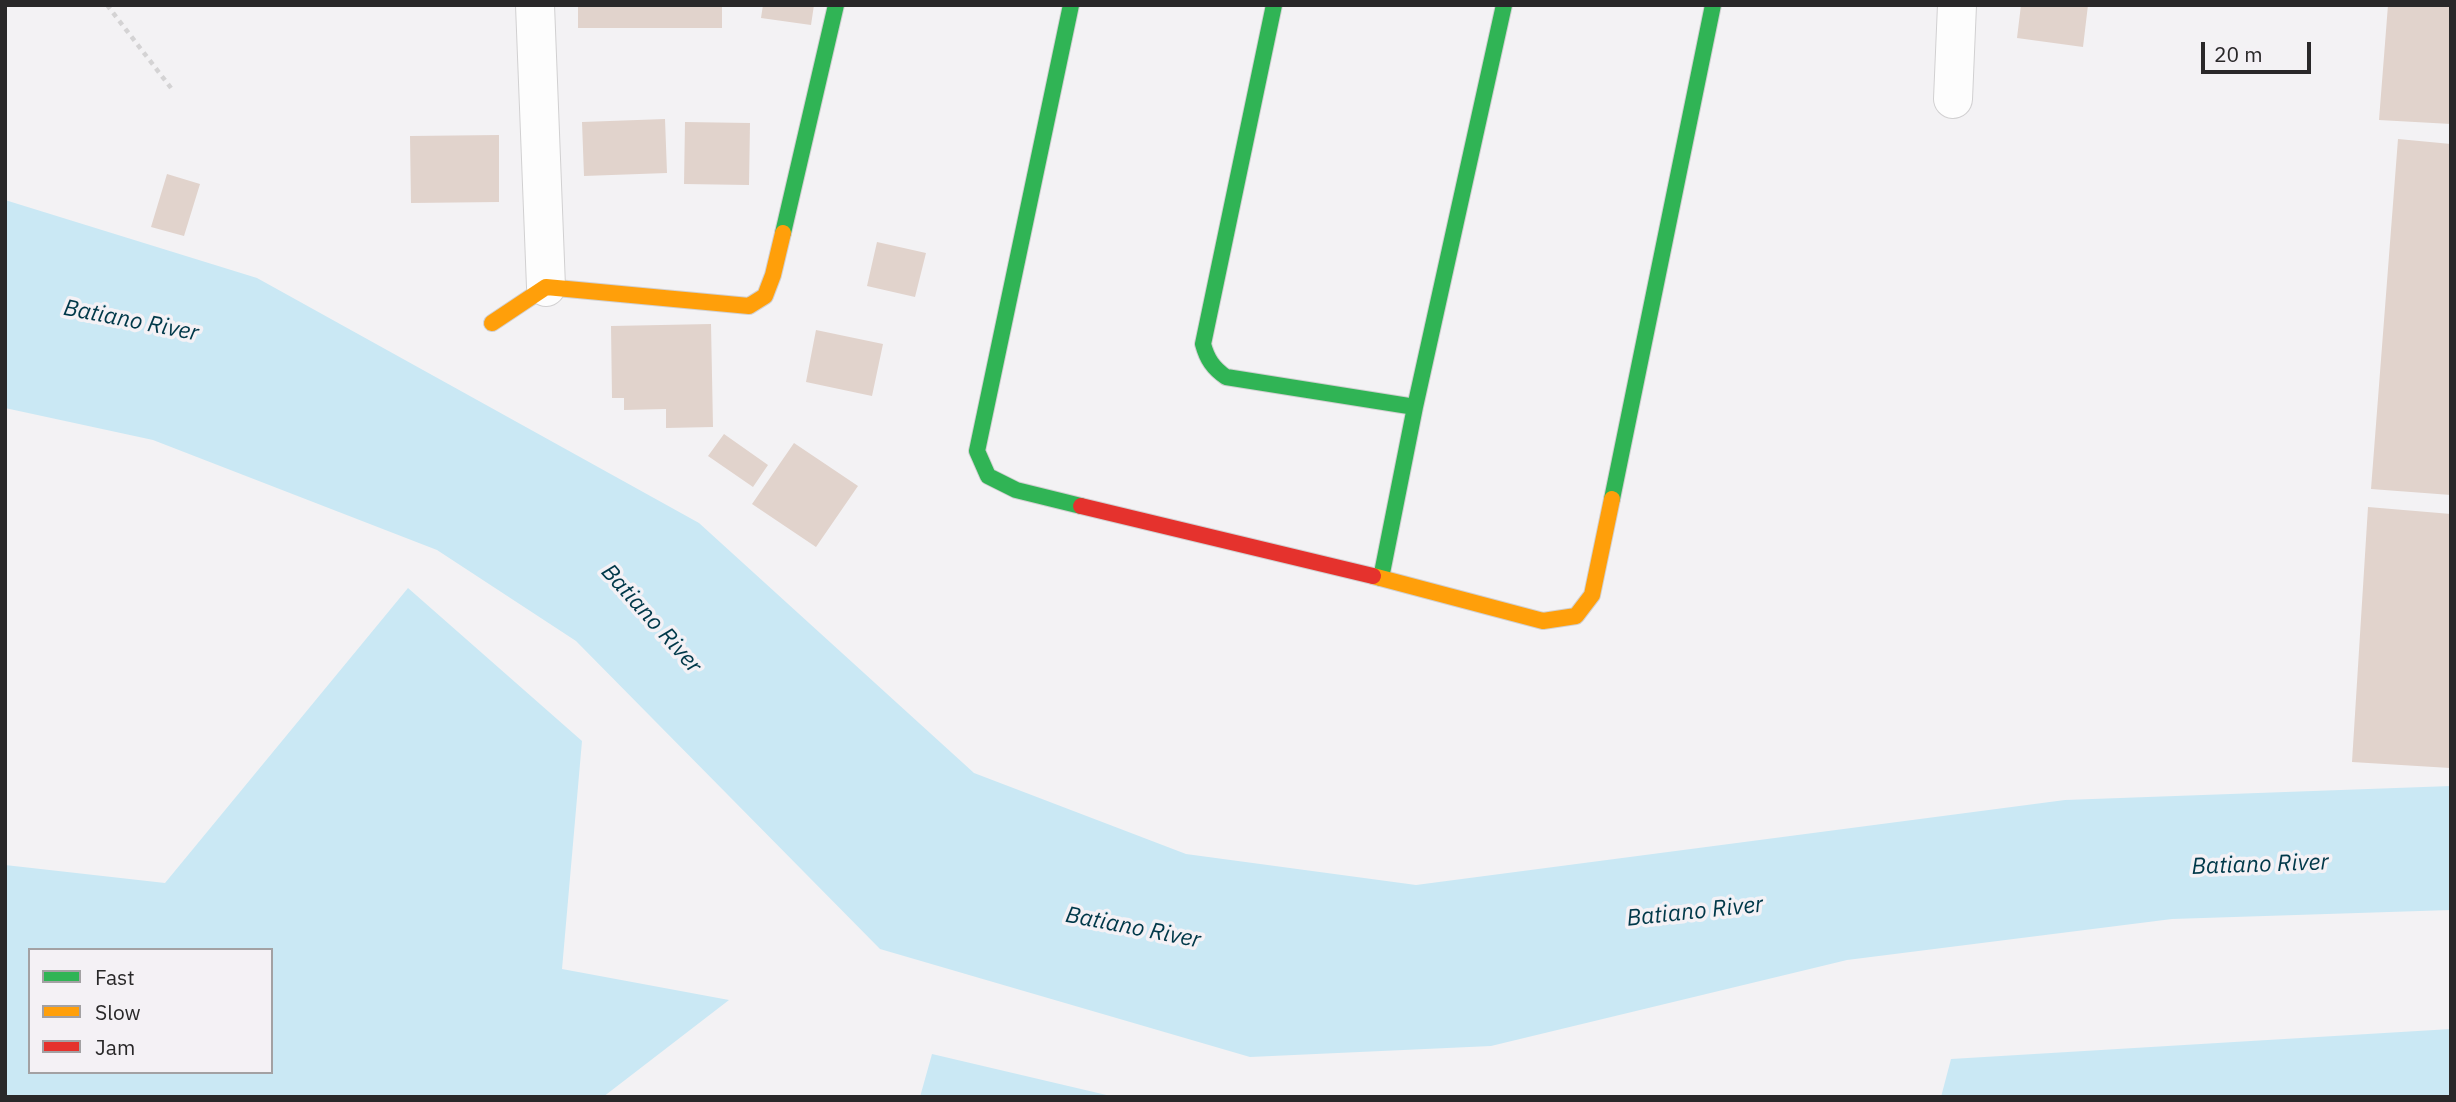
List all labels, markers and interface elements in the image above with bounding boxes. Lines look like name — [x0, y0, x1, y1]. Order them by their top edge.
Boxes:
scale bar — [2204, 28, 2314, 72]
text: 20 m — [2214, 40, 2263, 68]
water label: Batiano River — [61, 294, 201, 348]
water label: Batiano River — [595, 559, 707, 679]
water label: Batiano River — [2191, 849, 2329, 881]
water label: Batiano River — [1625, 891, 1765, 933]
water label: Batiano River — [1063, 901, 1203, 955]
legend — [28, 948, 273, 1074]
text: Fast — [95, 963, 135, 991]
text: Slow — [95, 998, 141, 1026]
text: Jam — [95, 1033, 135, 1061]

